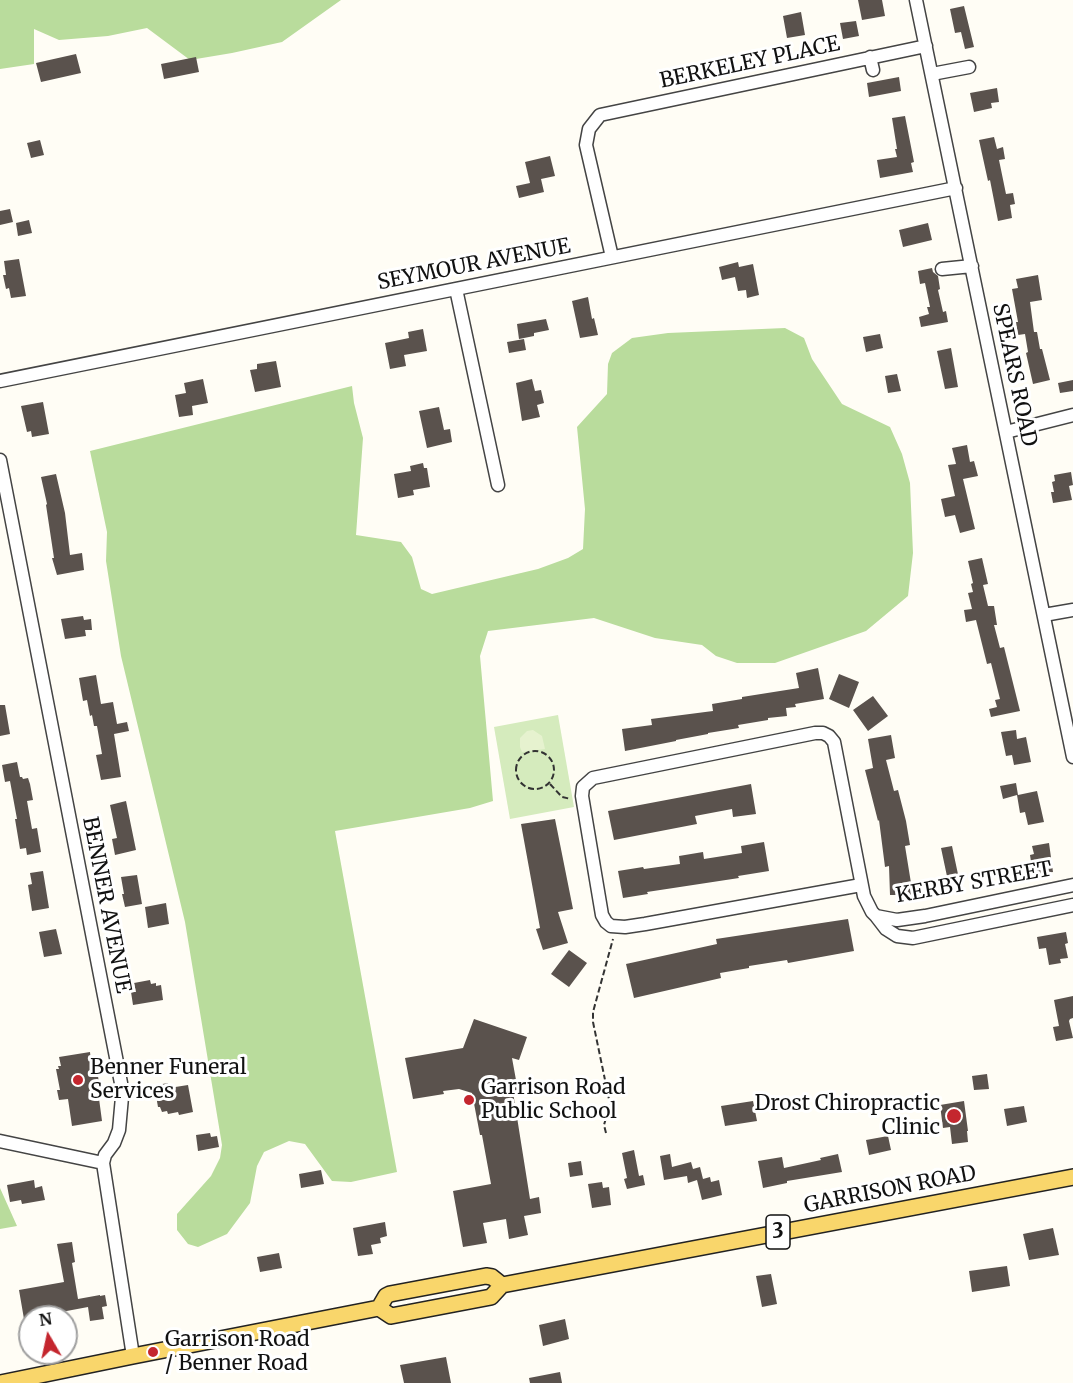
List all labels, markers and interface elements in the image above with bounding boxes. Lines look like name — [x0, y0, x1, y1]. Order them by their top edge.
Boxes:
street label: BERKELEY PLACE — [658, 32, 842, 94]
street label: SEYMOUR AVENUE — [375, 234, 573, 296]
street label: SPEARS ROAD — [987, 301, 1041, 449]
street label: BENNER AVENUE — [77, 815, 135, 995]
street label: KERBY STREET — [894, 857, 1054, 909]
place label: Benner Funeral Services — [90, 1055, 246, 1105]
marker: Benner Funeral Services — [71, 1073, 85, 1087]
place label: Garrison Road Public School — [481, 1075, 626, 1125]
place label: Drost Chiropractic Clinic — [754, 1091, 940, 1141]
marker: Garrison Road Public School — [462, 1093, 476, 1107]
marker: Drost Chiropractic Clinic — [945, 1107, 963, 1125]
street label: GARRISON ROAD — [802, 1161, 978, 1219]
road number: 3 — [766, 1215, 790, 1249]
north arrow — [18, 1305, 78, 1365]
text: N — [38, 1308, 53, 1330]
place label: Garrison Road / Benner Road — [165, 1327, 310, 1377]
marker: Garrison Road / Benner Road — [146, 1345, 160, 1359]

